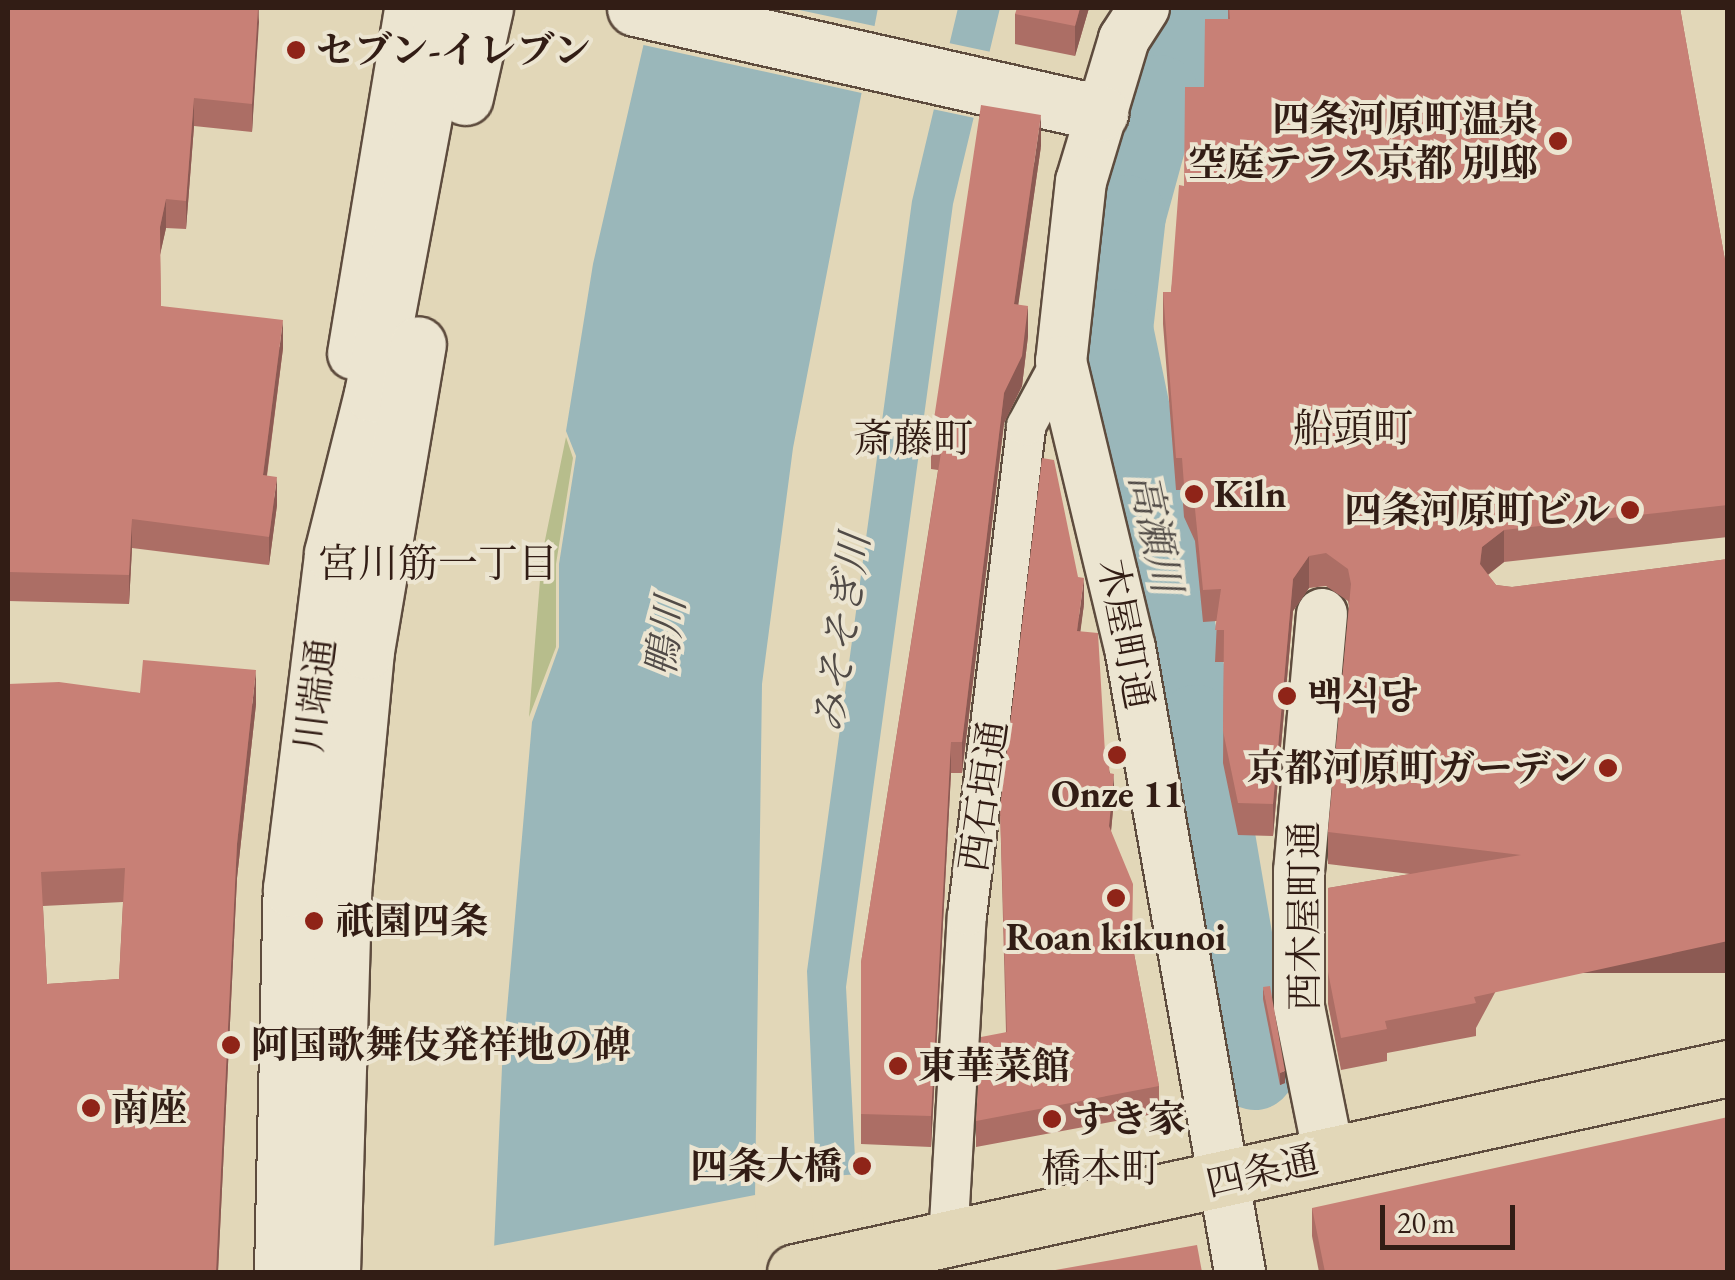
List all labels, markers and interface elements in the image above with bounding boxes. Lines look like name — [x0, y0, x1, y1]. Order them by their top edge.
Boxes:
place label: セブン-イレブン — [316, 27, 594, 73]
marker: セブン-イレブン — [285, 39, 307, 61]
place label: 四条河原町温泉 空庭テラス京都 別邸 — [1187, 96, 1538, 185]
marker: 四条河原町温泉 空庭テラス京都 別邸 — [1547, 130, 1569, 152]
district label: 船頭町 — [1293, 404, 1413, 452]
district label: 斎藤町 — [853, 414, 973, 462]
water label: 高瀬川 — [1120, 469, 1192, 597]
place label: Kiln — [1214, 471, 1287, 517]
marker: Kiln — [1183, 483, 1205, 505]
place label: 四条河原町ビル — [1344, 487, 1610, 533]
marker: 四条河原町ビル — [1619, 499, 1641, 521]
water label: みそそぎ川 — [803, 531, 879, 735]
district label: 宮川筋一丁目 — [318, 539, 558, 587]
street label: 木屋町通 — [1089, 555, 1163, 713]
water label: 鴨川 — [636, 594, 694, 680]
street label: 川端通 — [285, 636, 345, 754]
place label: 백식당 — [1307, 673, 1417, 719]
marker: 백식당 — [1276, 685, 1298, 707]
street label: 西石垣通 — [950, 718, 1016, 874]
marker: Onze 11 — [1106, 744, 1128, 766]
place label: 京都河原町ガーデン — [1246, 745, 1588, 791]
marker: 京都河原町ガーデン — [1597, 757, 1619, 779]
place label: Onze 11 — [1051, 771, 1183, 817]
street label: 西木屋町通 — [1281, 821, 1327, 1011]
marker: Roan kikunoi — [1105, 887, 1127, 909]
place label: 祇園四条 — [336, 898, 488, 944]
marker: 祇園四条 — [301, 908, 327, 934]
place label: Roan kikunoi — [1006, 914, 1226, 960]
place label: 阿国歌舞伎発祥地の碑 — [251, 1022, 631, 1068]
marker: 阿国歌舞伎発祥地の碑 — [220, 1034, 242, 1056]
place label: 東華菜館 — [918, 1043, 1070, 1089]
marker: 東華菜館 — [887, 1055, 909, 1077]
place label: 南座 — [111, 1085, 187, 1131]
place label: すき家 — [1072, 1096, 1186, 1142]
marker: 南座 — [80, 1097, 102, 1119]
marker: すき家 — [1041, 1108, 1063, 1130]
street label: 四条通 — [1201, 1136, 1323, 1206]
place label: 四条大橋 — [690, 1143, 842, 1189]
district label: 橋本町 — [1041, 1144, 1161, 1192]
marker: 四条大橋 — [851, 1155, 873, 1177]
scale bar — [1385, 1185, 1520, 1247]
text: 20 m — [1397, 1203, 1455, 1242]

